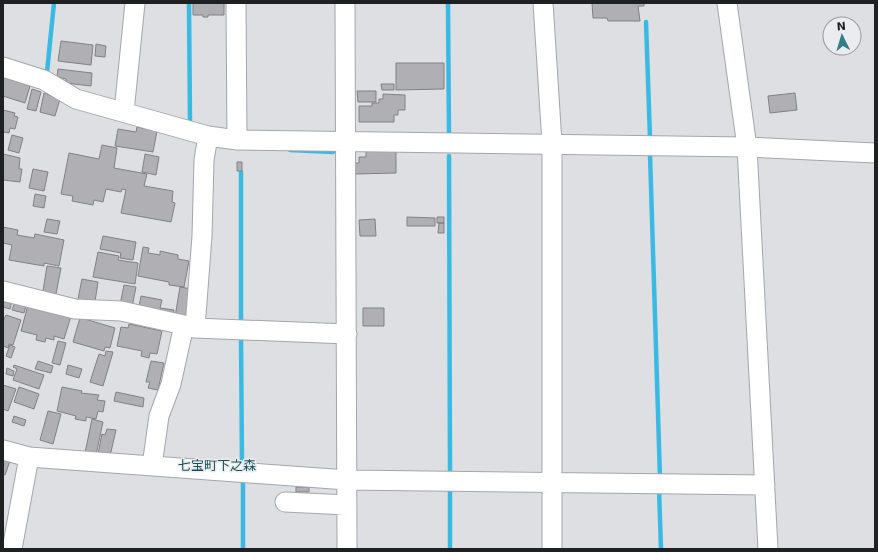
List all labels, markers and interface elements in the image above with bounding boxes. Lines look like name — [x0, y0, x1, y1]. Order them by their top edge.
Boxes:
north arrow — [822, 16, 862, 56]
text: N — [836, 20, 846, 33]
district label: 七宝町下之森 — [178, 458, 256, 473]

